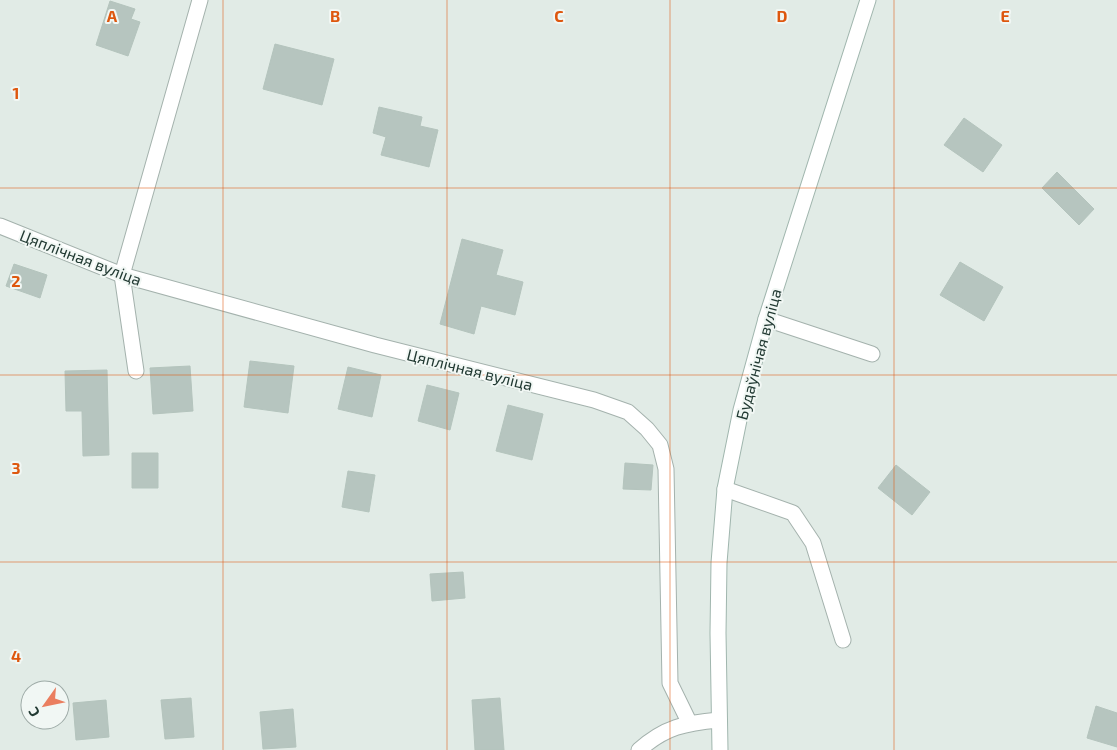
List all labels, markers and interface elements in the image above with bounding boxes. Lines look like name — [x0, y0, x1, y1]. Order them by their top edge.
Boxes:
text: A — [107, 6, 118, 25]
text: B — [330, 6, 340, 25]
text: C — [554, 6, 564, 25]
text: D — [777, 6, 788, 25]
text: E — [1000, 6, 1010, 25]
text: 1 — [13, 83, 19, 102]
street label: Цяплічная вуліца — [17, 225, 145, 290]
text: 2 — [11, 271, 21, 290]
street label: Будаўнічая вуліца — [731, 286, 786, 422]
street label: Цяплічная вуліца — [405, 344, 535, 395]
text: 3 — [11, 458, 21, 477]
text: 4 — [11, 646, 21, 665]
north arrow — [20, 680, 70, 730]
text: С — [24, 704, 43, 720]

